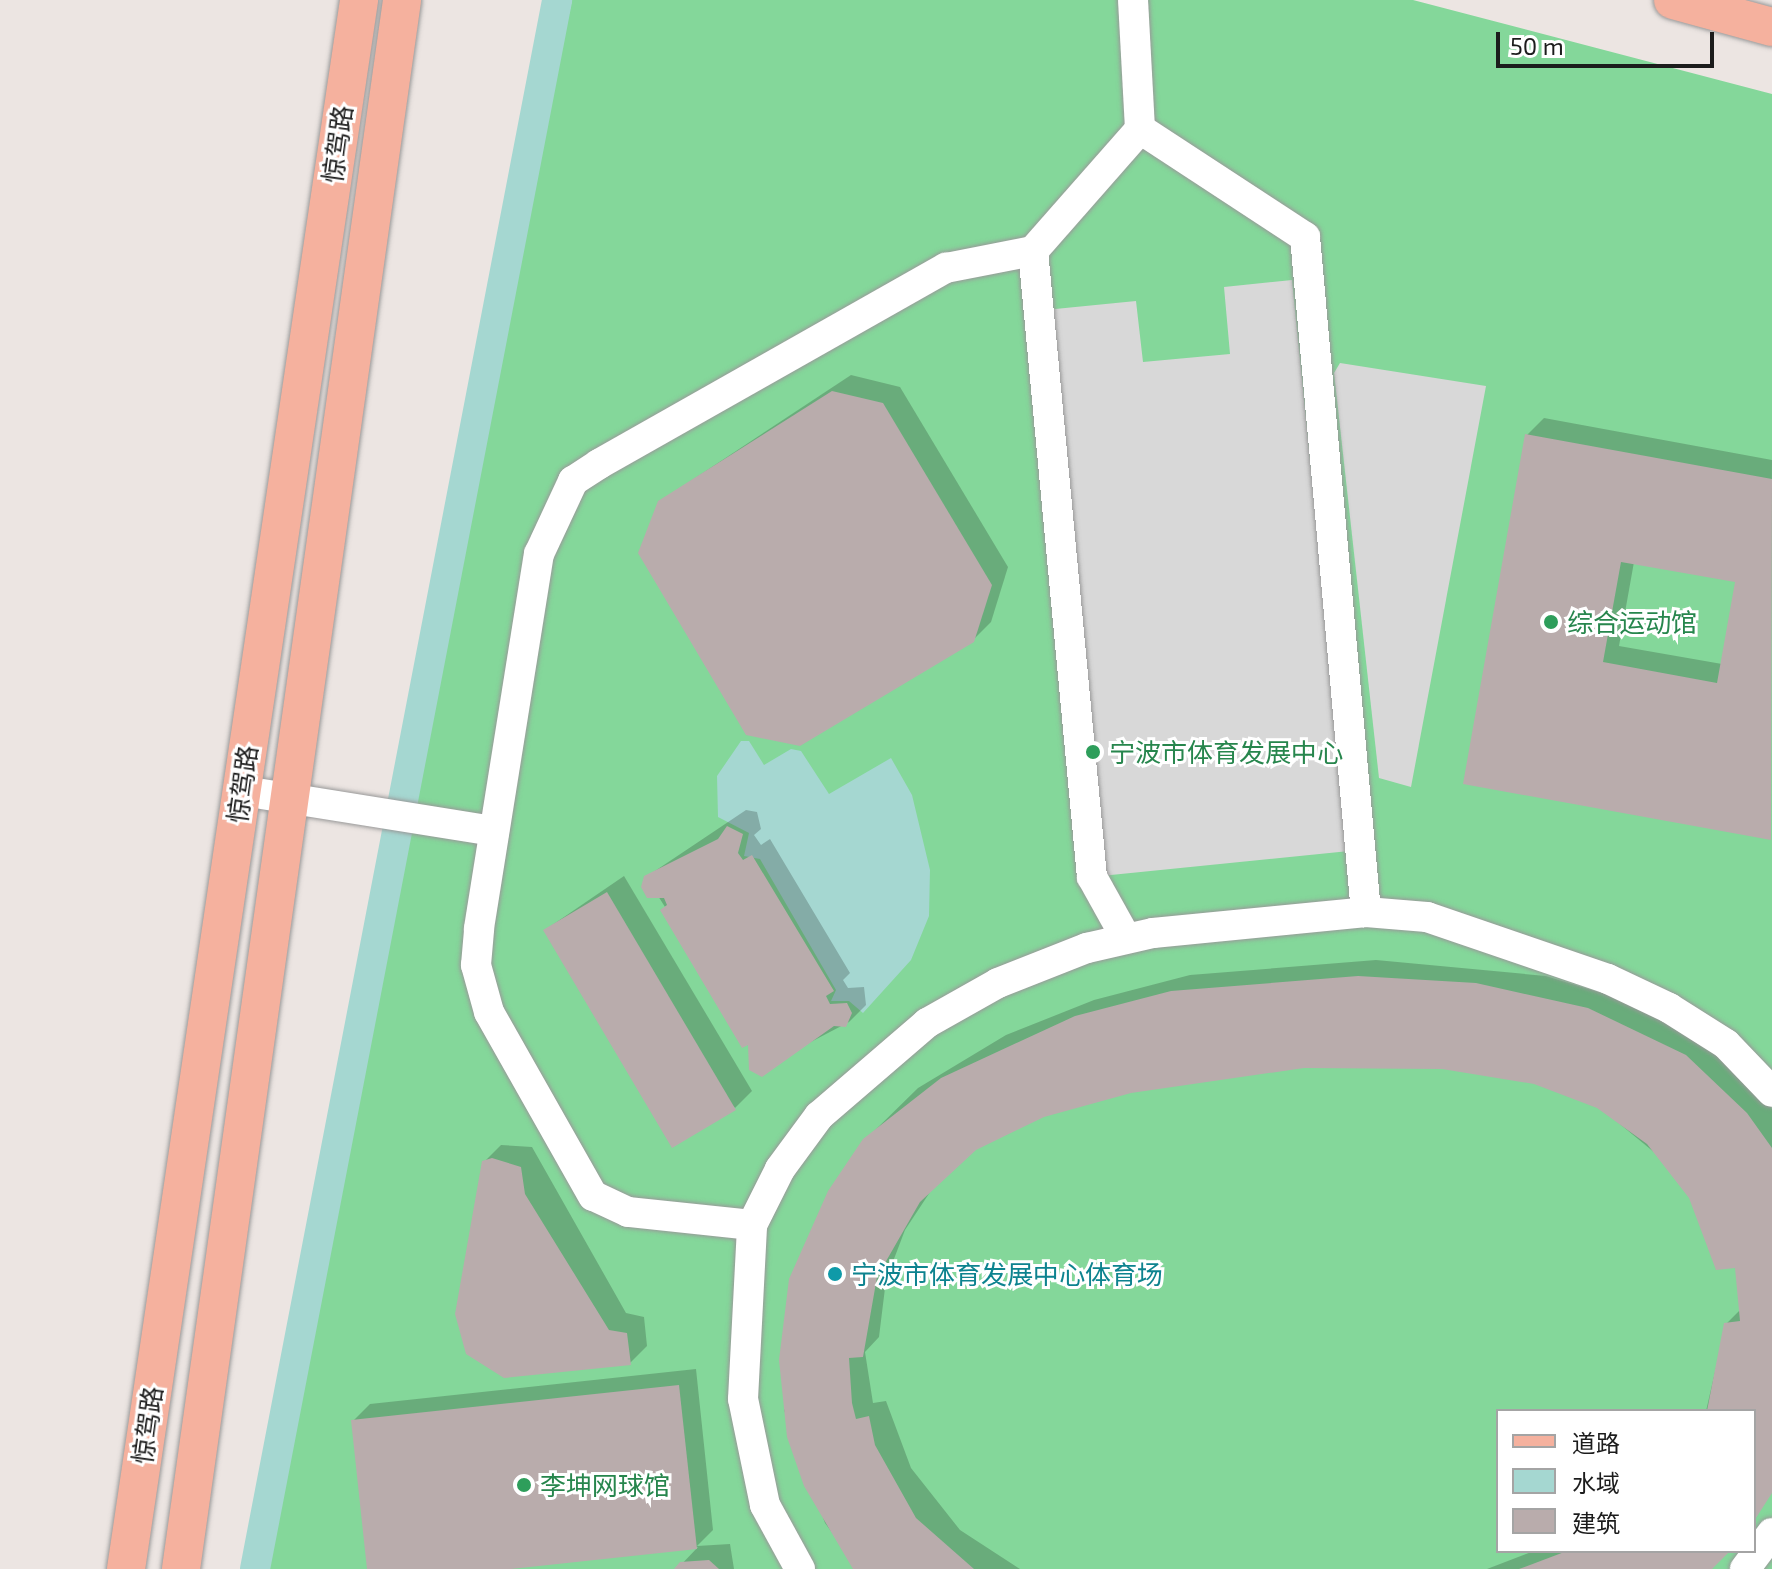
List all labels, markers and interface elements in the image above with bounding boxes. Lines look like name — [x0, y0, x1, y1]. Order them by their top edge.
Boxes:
scale bar — [1500, 16, 1718, 66]
text: 50 m — [1510, 31, 1564, 60]
street label: 惊驾路 — [316, 103, 358, 185]
place label: 综合运动馆 — [1567, 606, 1697, 638]
marker: 综合运动馆 — [1542, 613, 1560, 631]
place label: 宁波市体育发展中心 — [1109, 736, 1343, 768]
street label: 惊驾路 — [221, 743, 263, 825]
marker: 宁波市体育发展中心 — [1084, 743, 1102, 761]
place label: 宁波市体育发展中心体育场 — [851, 1258, 1163, 1290]
marker: 宁波市体育发展中心体育场 — [826, 1265, 844, 1283]
street label: 惊驾路 — [126, 1384, 168, 1466]
legend — [1496, 1409, 1756, 1553]
text: 道路 — [1572, 1428, 1620, 1457]
text: 水域 — [1572, 1468, 1620, 1497]
place label: 李坤网球馆 — [540, 1469, 670, 1501]
marker: 李坤网球馆 — [515, 1476, 533, 1494]
text: 建筑 — [1572, 1508, 1620, 1537]

